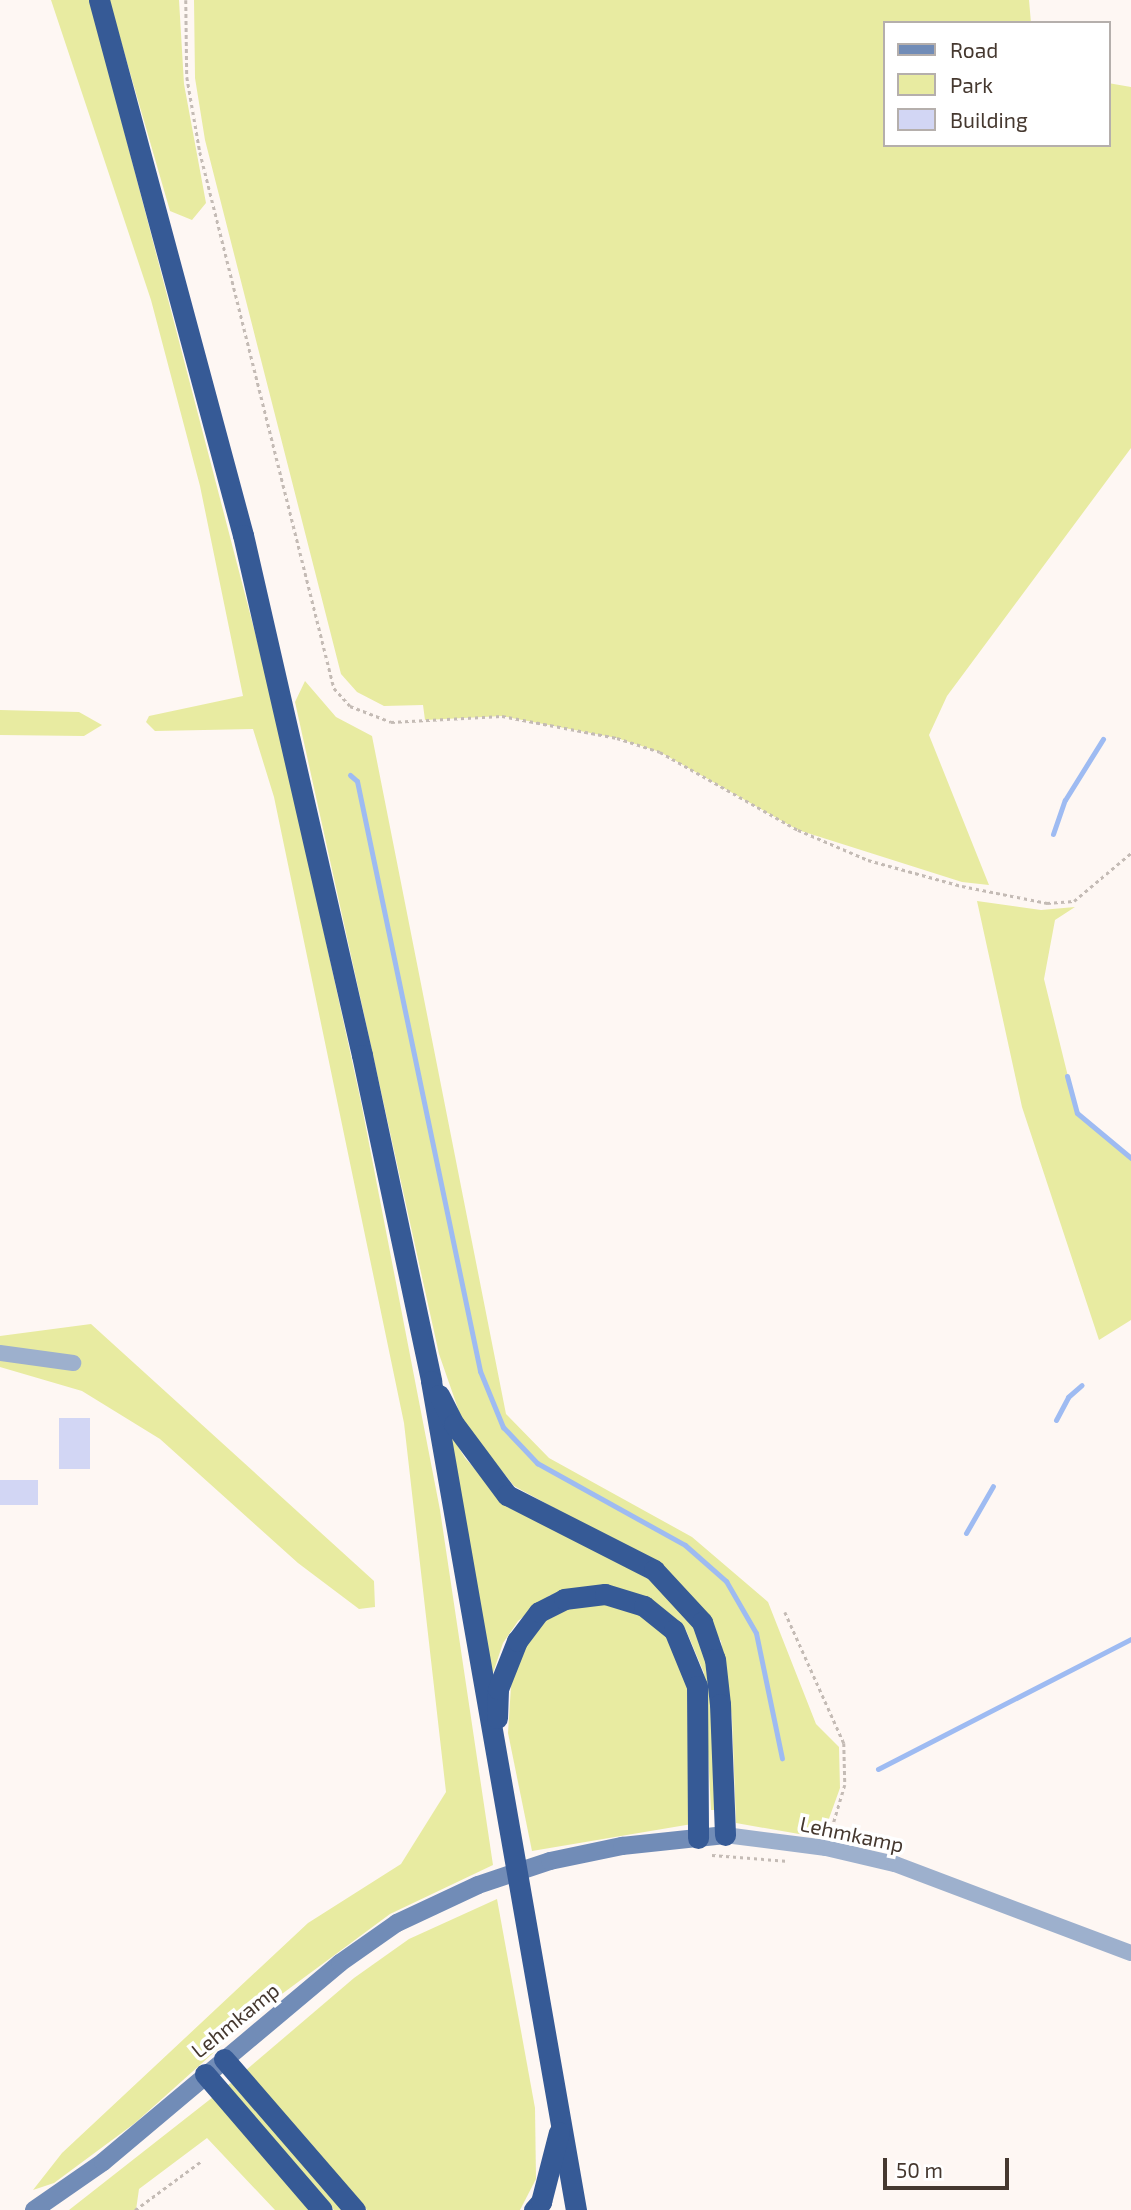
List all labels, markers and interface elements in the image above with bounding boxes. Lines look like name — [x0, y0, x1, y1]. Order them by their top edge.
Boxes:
legend — [883, 21, 1110, 147]
text: Road — [950, 37, 998, 62]
text: Park — [950, 72, 993, 97]
text: Building — [950, 107, 1028, 132]
street label: Lehmkamp — [798, 1811, 906, 1857]
street label: Lehmkamp — [186, 1977, 284, 2063]
scale bar — [886, 2144, 1012, 2188]
text: 50 m — [896, 2157, 943, 2182]

